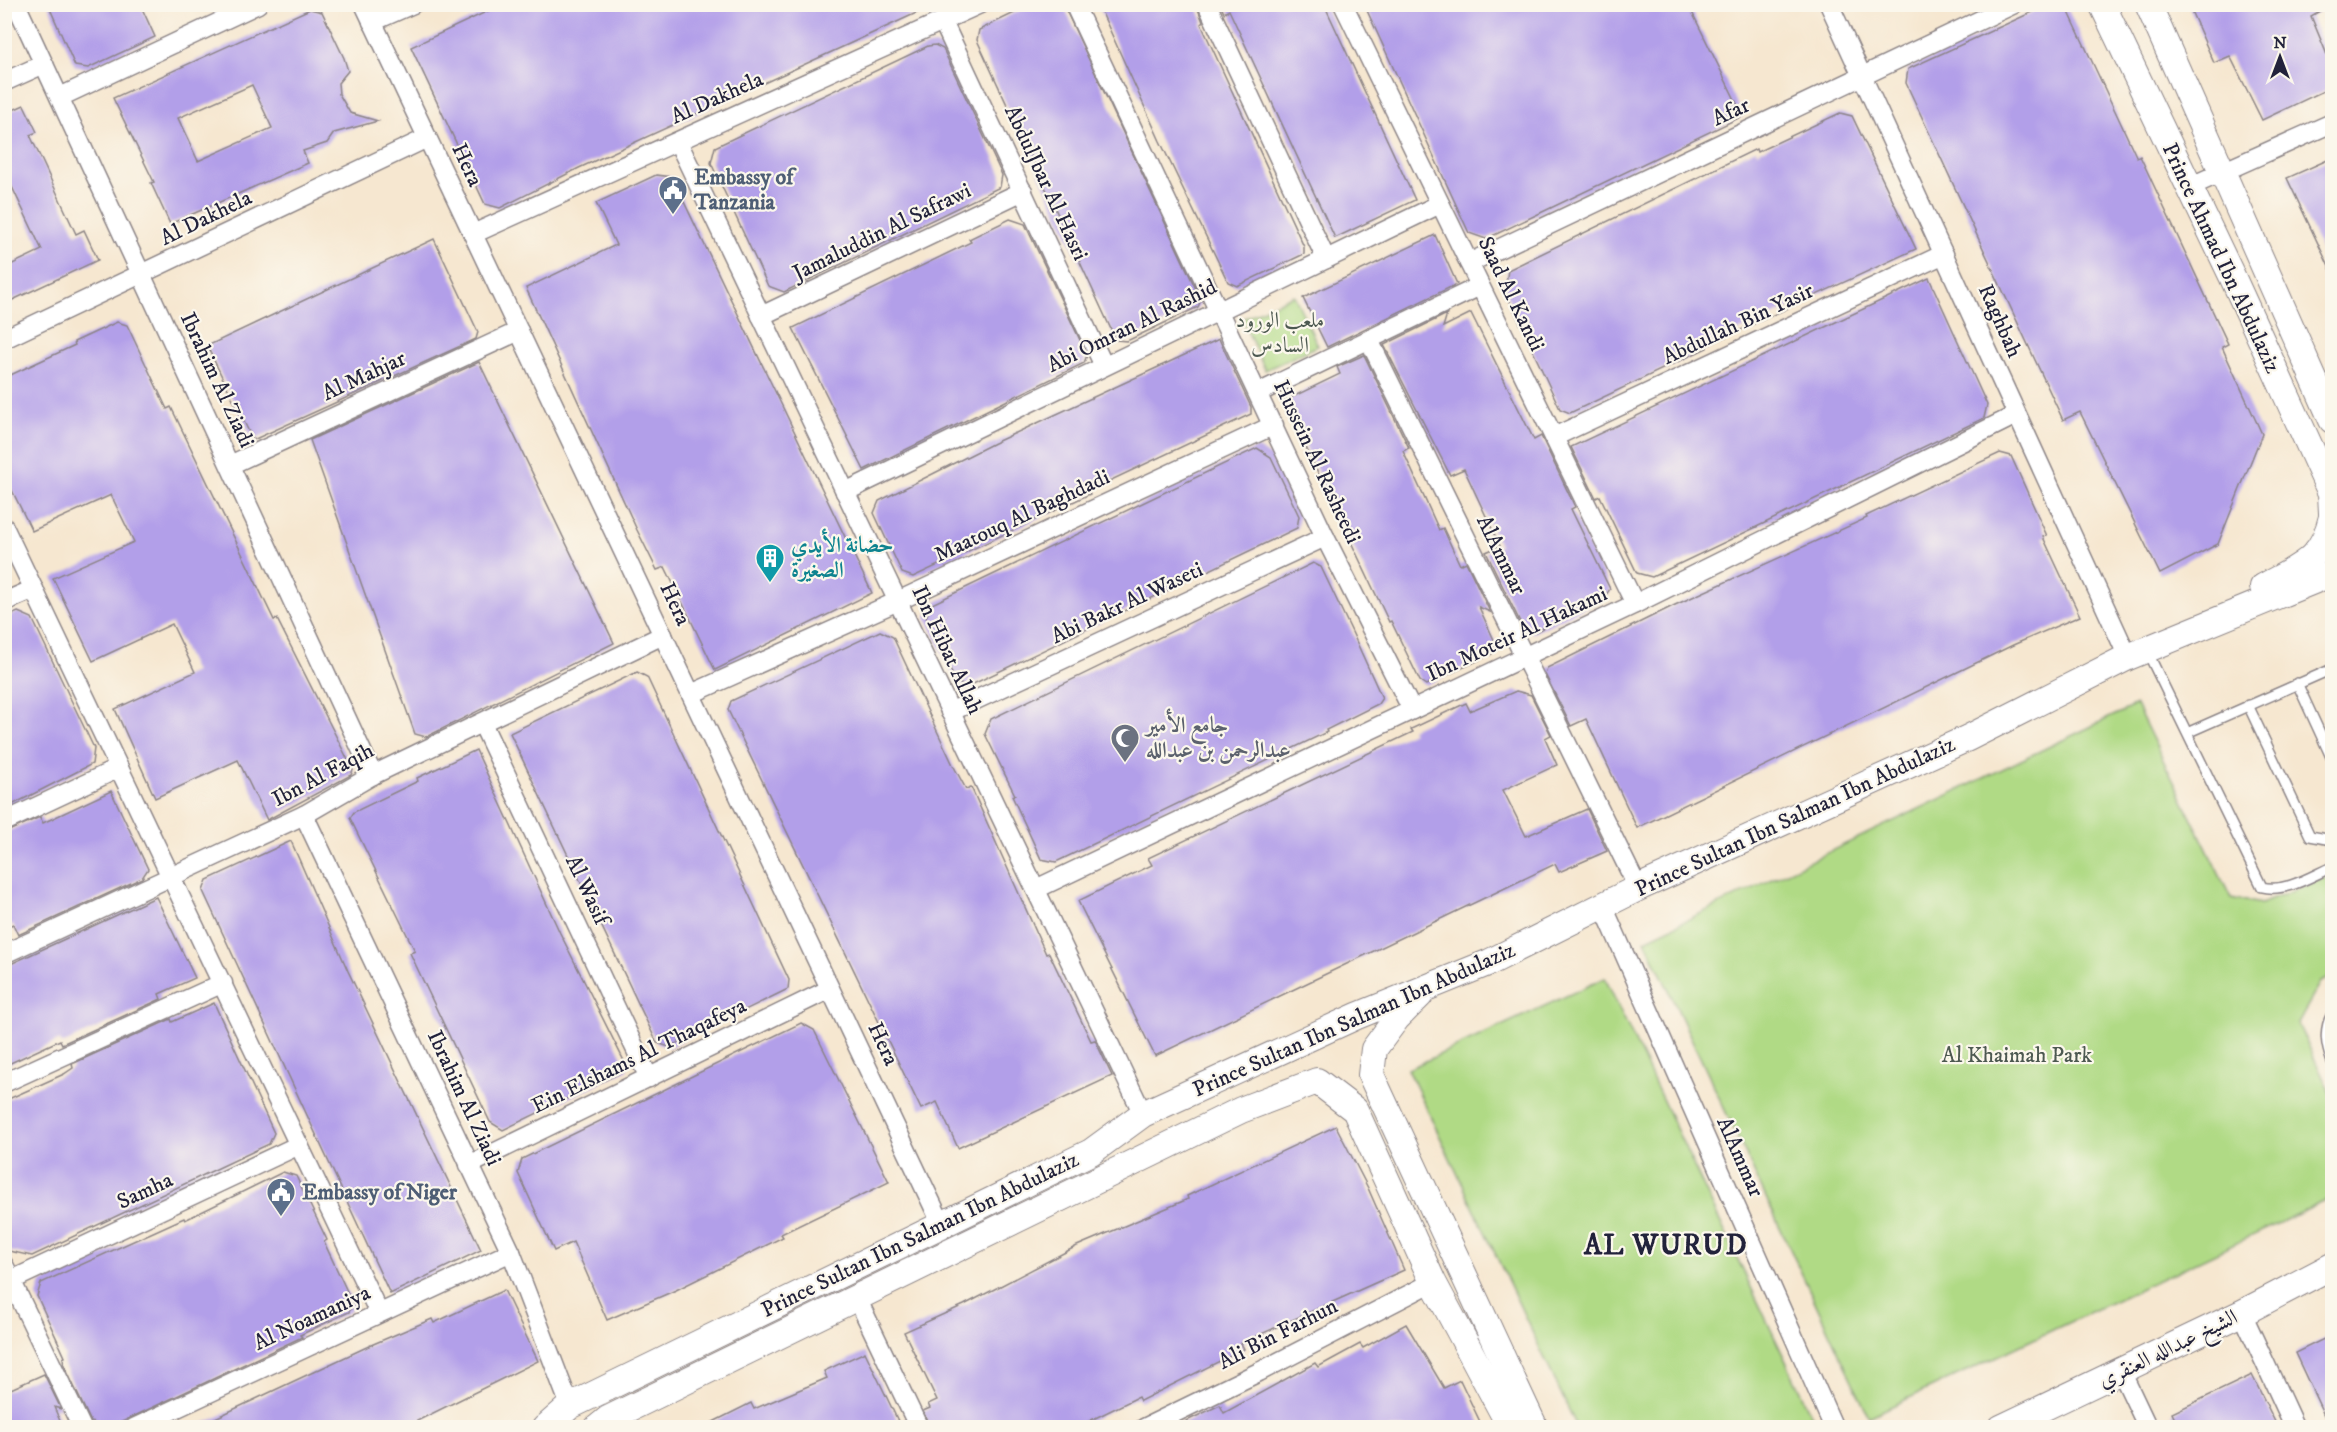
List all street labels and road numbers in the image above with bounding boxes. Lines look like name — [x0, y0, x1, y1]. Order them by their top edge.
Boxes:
street label: Al Dakhela — [667, 65, 768, 130]
street label: Afar — [1708, 91, 1755, 132]
street label: AbdulJbar Al Hasri — [998, 101, 1094, 265]
street label: Hera — [445, 139, 489, 192]
street label: Prince Ahmad Ibn Abdulaziz — [2156, 139, 2286, 378]
street label: Jamaluddin Al Safrawi — [787, 177, 976, 288]
street label: Al Dakhela — [156, 184, 257, 252]
street label: Saad Al Kandi — [1472, 232, 1550, 356]
street label: Abi Omran Al Rashid — [1043, 273, 1221, 379]
street label: Abdullah Bin Yasir — [1658, 277, 1819, 371]
street label: Raghbah — [1972, 280, 2028, 362]
street label: Ibrahim Al Ziadi — [174, 308, 260, 452]
street label: Al Mahjar — [318, 345, 411, 407]
street label: Hussein Al Rasheedi — [1267, 376, 1367, 548]
street label: Maatouq Al Baghdadi — [930, 464, 1114, 568]
street label: AlAmmar — [1470, 511, 1532, 600]
street label: Abi Bakr Al Waseti — [1047, 556, 1207, 650]
street label: Hera — [653, 578, 697, 631]
street label: Ibn Moteir Al Hakami — [1422, 580, 1612, 688]
street label: Ibn Hibat Allah — [905, 581, 989, 719]
street label: Prince Sultan Ibn Salman Ibn Abdulaziz — [1631, 731, 1960, 903]
street label: Ibn Al Faqih — [268, 737, 379, 813]
street label: Al Wasif — [559, 851, 616, 933]
street label: Prince Sultan Ibn Salman Ibn Abdulaziz — [1189, 936, 1520, 1103]
street label: Ein Elshams Al Thaqafeya — [527, 992, 751, 1120]
street label: Hera — [861, 1018, 905, 1071]
street label: Ibrahim Al Ziadi — [421, 1026, 507, 1170]
street label: AlAmmar — [1710, 1113, 1770, 1202]
street label: Prince Sultan Ibn Salman Ibn Abdulaziz — [757, 1146, 1084, 1324]
street label: Samha — [113, 1166, 178, 1216]
street label: Al Noamaniya — [249, 1279, 375, 1357]
street label: Ali Bin Farhun — [1214, 1292, 1343, 1376]
street label: الشيخ عبدالله العنقري — [2094, 1304, 2244, 1399]

